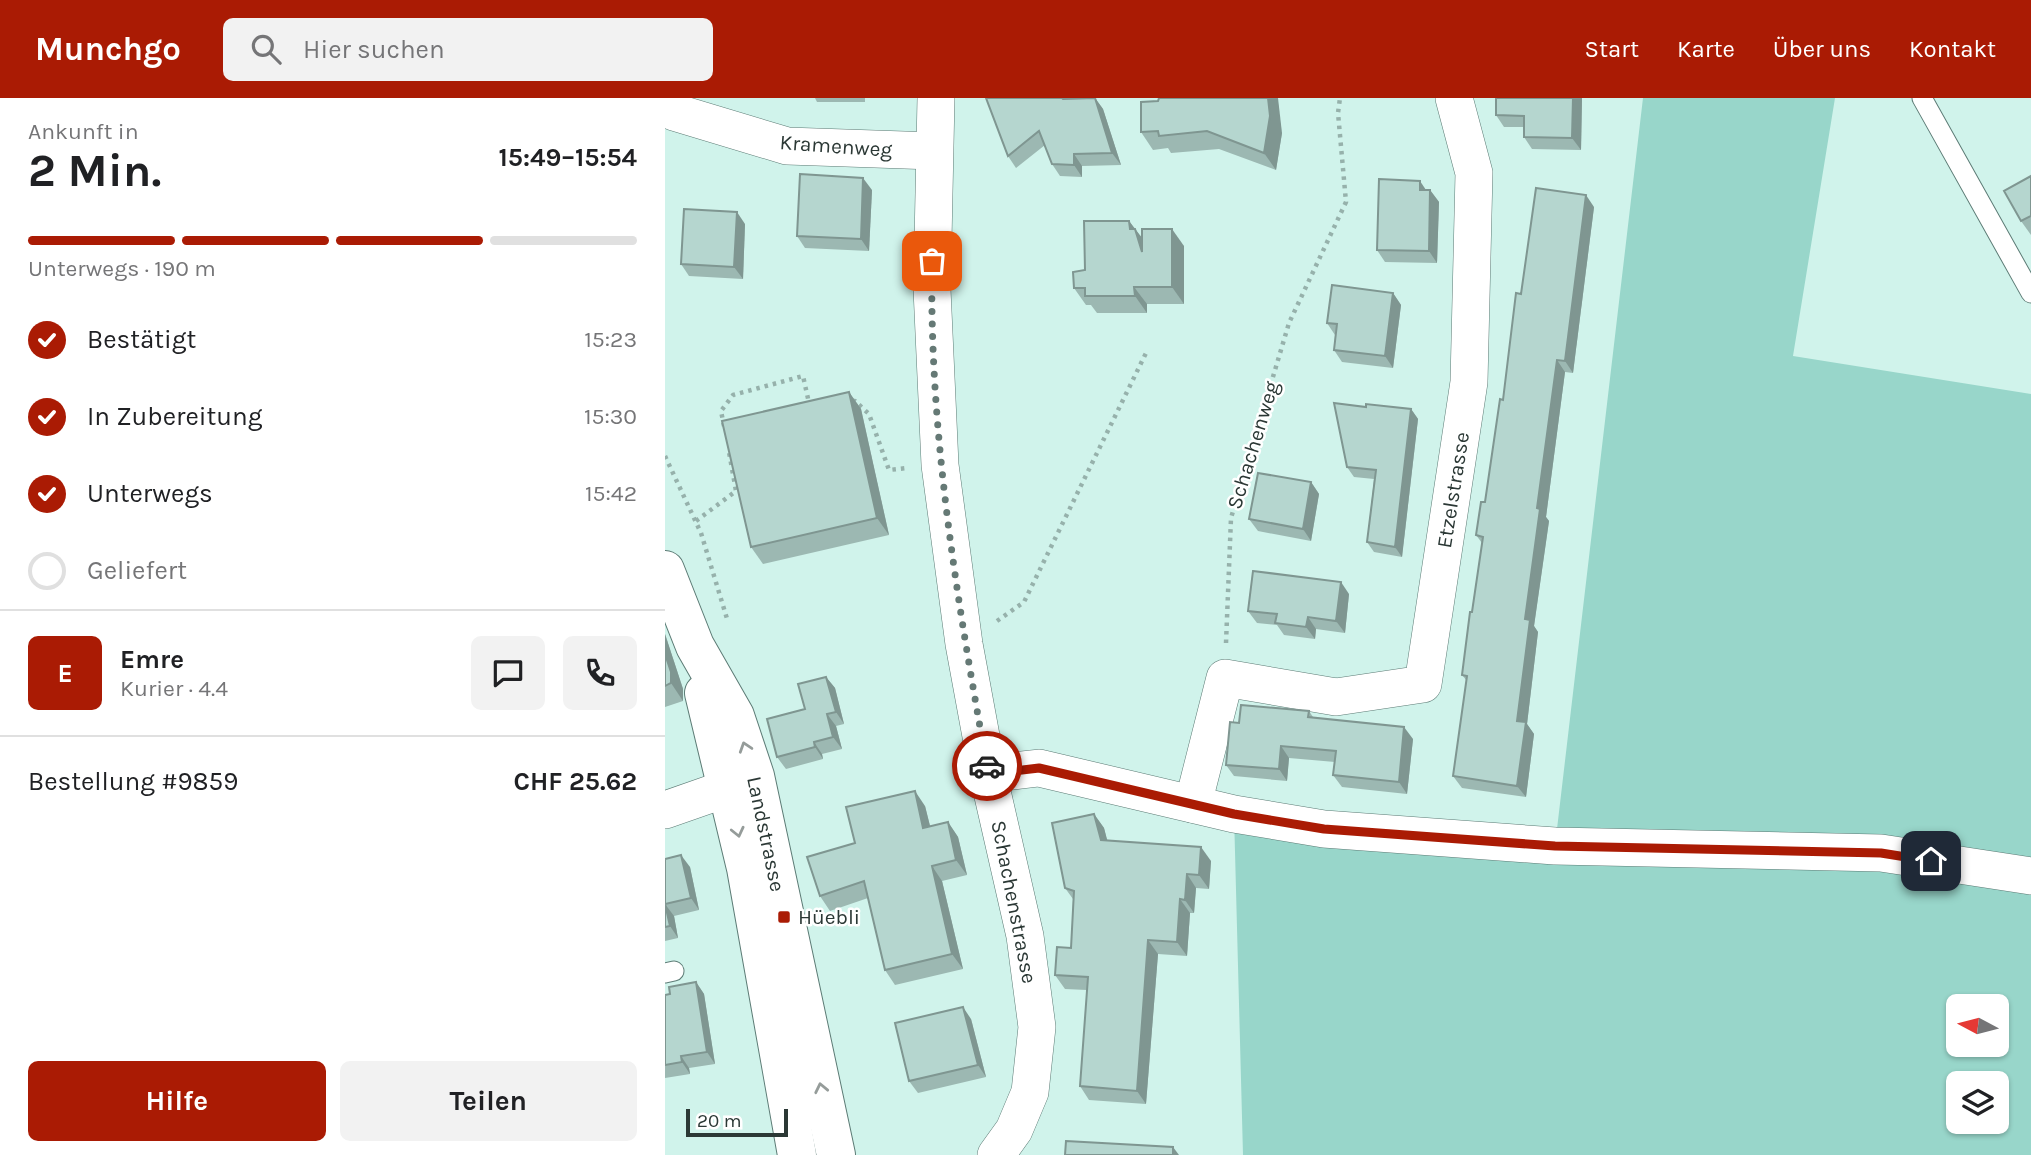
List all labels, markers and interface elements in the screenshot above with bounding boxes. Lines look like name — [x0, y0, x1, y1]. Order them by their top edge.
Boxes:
search box — [223, 18, 713, 81]
text: Munchgo — [35, 30, 181, 68]
icon: search — [247, 30, 285, 68]
text: Hier suchen — [303, 34, 445, 65]
text: Start — [1585, 35, 1639, 63]
text: Karte — [1677, 35, 1735, 63]
text: Über uns — [1773, 35, 1871, 63]
text: Kontakt — [1909, 35, 1996, 63]
text: Ankunft in — [28, 118, 139, 145]
street label: Kramenweg — [779, 130, 893, 162]
text: 15:49–15:54 — [499, 142, 637, 173]
text: 2 Min. — [28, 144, 161, 198]
pin — [902, 231, 962, 291]
icon: bag — [913, 242, 951, 280]
text: Unterwegs · 190 m — [28, 255, 216, 282]
icon: check — [28, 321, 66, 359]
text: Bestätigt — [87, 324, 196, 355]
text: 15:23 — [584, 326, 637, 353]
street label: Schachenweg — [1222, 378, 1284, 512]
icon: check — [28, 398, 66, 436]
text: In Zubereitung — [87, 401, 262, 432]
text: 15:30 — [584, 403, 637, 430]
street label: Etzelstrasse — [1432, 430, 1474, 550]
icon: check — [28, 475, 66, 513]
text: Unterwegs — [87, 478, 213, 509]
text: 15:42 — [585, 480, 637, 507]
text: Geliefert — [87, 555, 187, 586]
button: chat — [471, 636, 545, 710]
button: phone — [563, 636, 637, 710]
text: Emre — [120, 644, 184, 675]
text: E — [57, 658, 73, 689]
text: Kurier · 4.4 — [120, 675, 228, 702]
courier — [952, 731, 1022, 801]
one-way arrow — [739, 741, 753, 753]
icon: car — [968, 747, 1006, 785]
text: Bestellung #9859 — [28, 766, 238, 797]
text: CHF 25.62 — [513, 766, 637, 797]
street label: Landstrasse — [742, 774, 790, 894]
street label: Schachenstrasse — [986, 818, 1042, 986]
one-way arrow — [730, 826, 744, 838]
pin — [1901, 831, 1961, 891]
icon: home — [1912, 842, 1950, 880]
place label: Hüebli — [798, 905, 860, 929]
marker: Hüebli — [776, 909, 792, 925]
north arrow — [1946, 994, 2009, 1057]
map controls — [1946, 994, 2009, 1134]
button: Hilfe — [28, 1061, 326, 1141]
button: Teilen — [340, 1061, 637, 1141]
button: layers — [1946, 1071, 2009, 1134]
one-way arrow — [814, 1082, 829, 1094]
scale bar — [686, 1106, 787, 1138]
text: 20 m — [697, 1110, 742, 1132]

